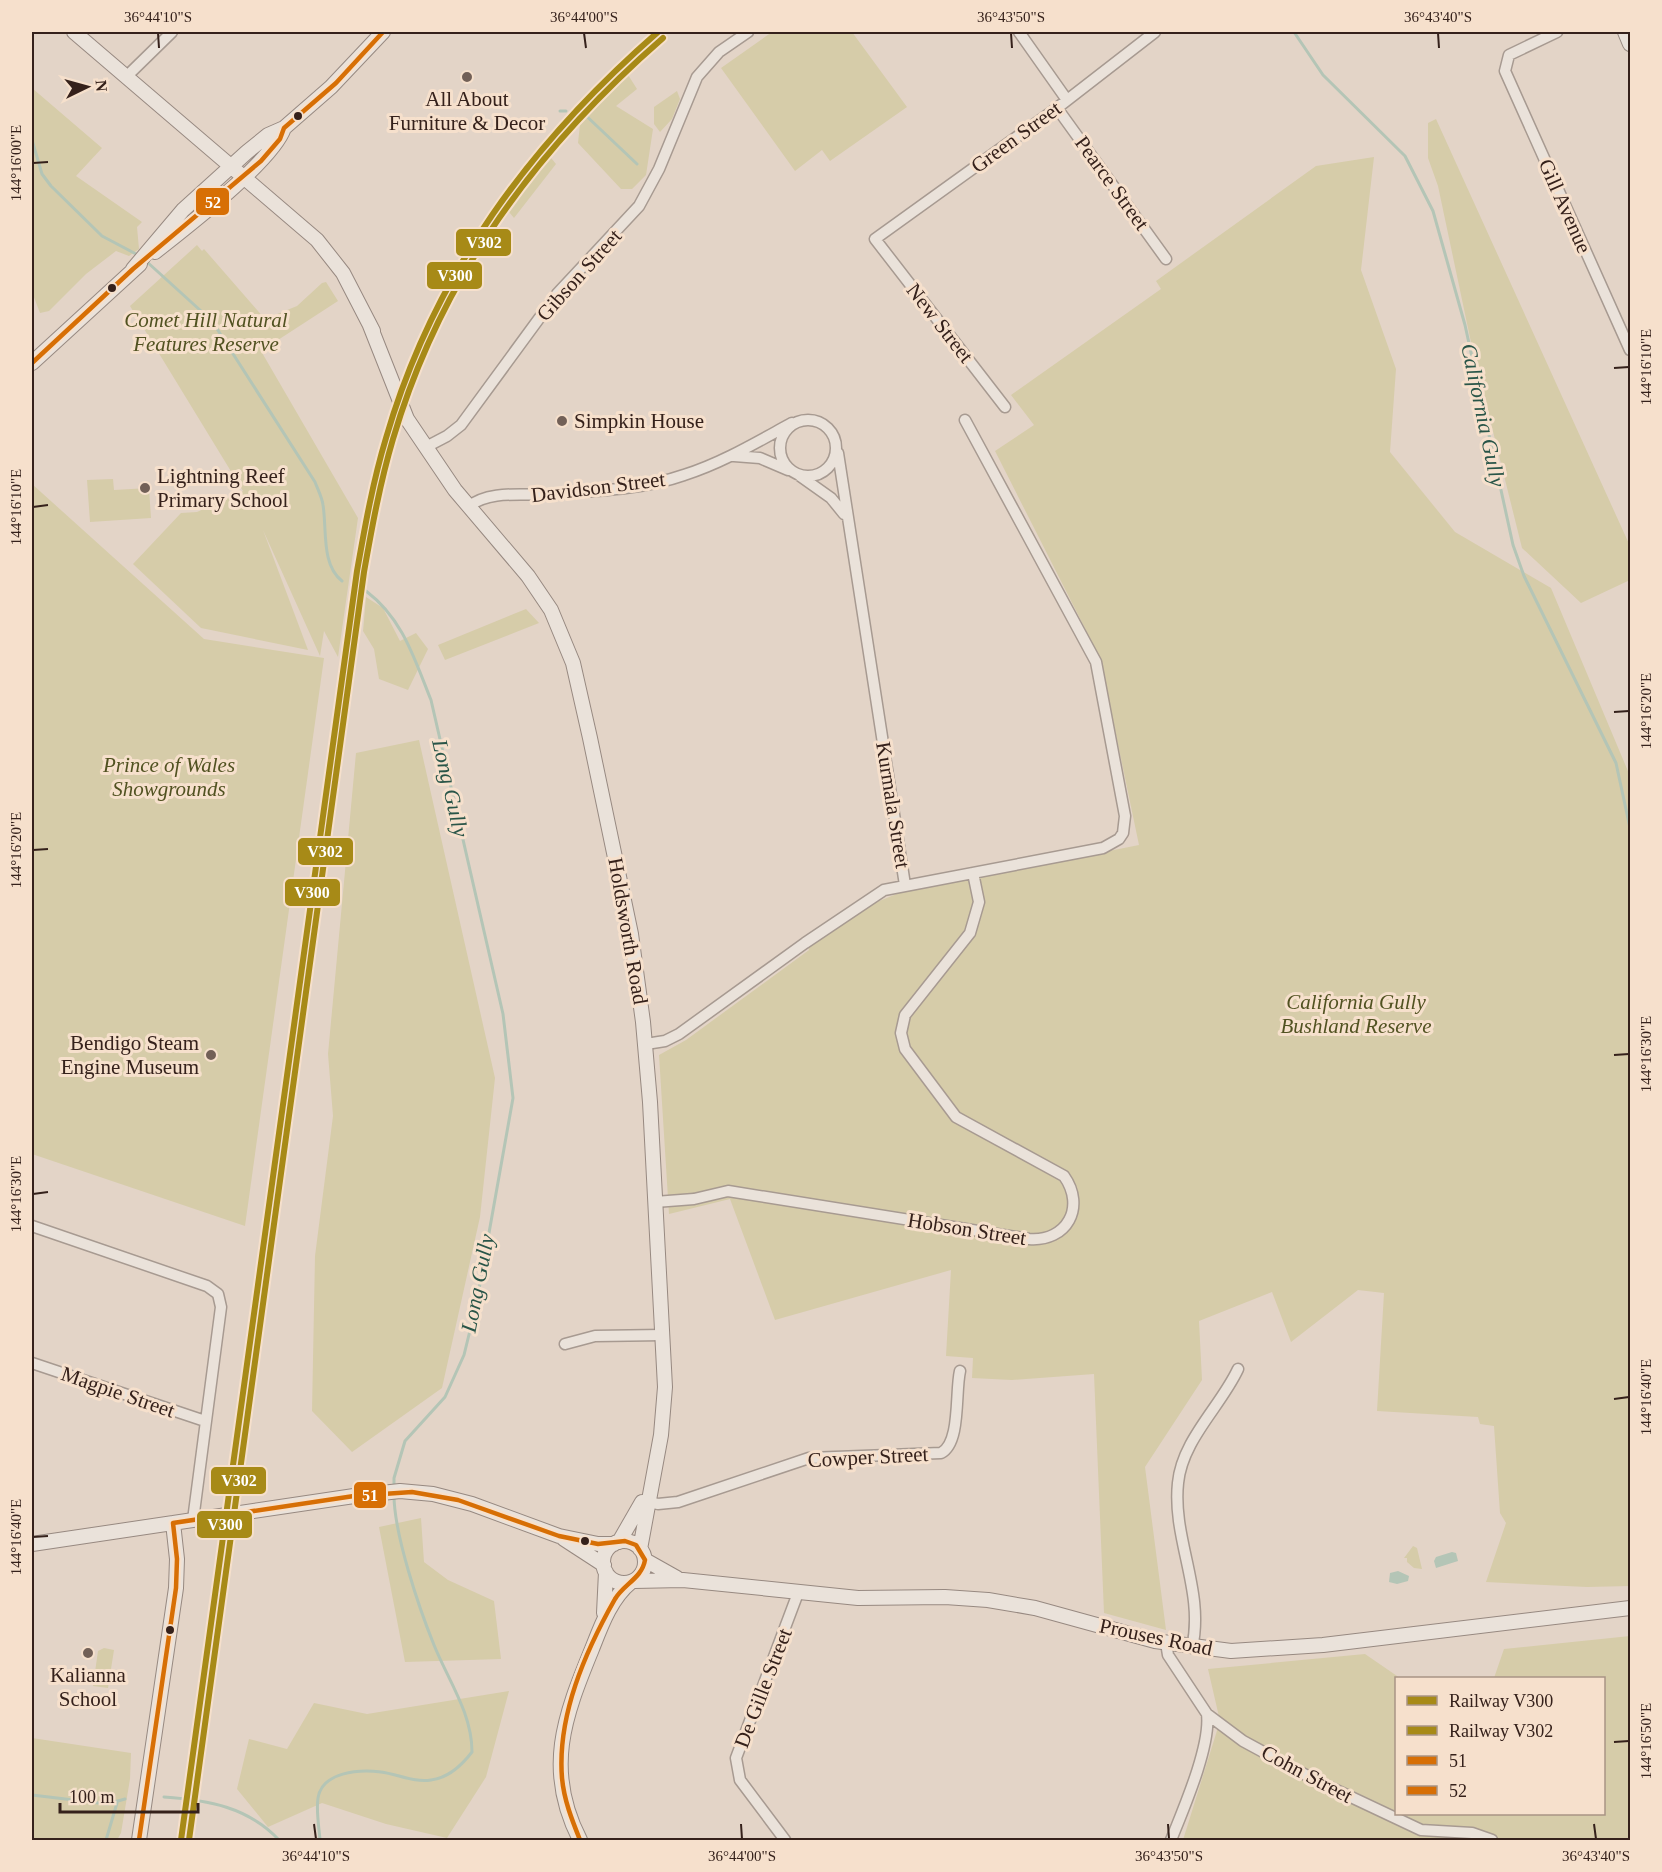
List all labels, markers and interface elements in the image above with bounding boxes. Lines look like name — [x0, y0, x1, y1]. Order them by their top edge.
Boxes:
text: 36°44'10"S — [124, 9, 192, 25]
text: 36°44'00"S — [550, 9, 618, 25]
text: 36°43'50"S — [977, 9, 1045, 25]
text: 36°43'40"S — [1404, 9, 1472, 25]
north arrow — [57, 57, 117, 117]
marker: All About Furniture & Decor — [460, 70, 474, 84]
text: N — [92, 79, 110, 93]
place label: All About Furniture & Decor — [389, 87, 545, 135]
street label: Green Street — [966, 96, 1066, 178]
unlabelled marker — [292, 110, 304, 122]
text: 144°16'00"E — [8, 125, 24, 201]
street label: Pearce Street — [1070, 131, 1154, 235]
street label: Gill Avenue — [1534, 155, 1596, 257]
line badge: 52 — [195, 187, 230, 216]
text: 52 — [205, 194, 221, 211]
street label: Gibson Street — [532, 224, 626, 326]
line badge: V302 — [455, 228, 512, 257]
text: V302 — [466, 234, 502, 251]
line badge: V300 — [426, 261, 483, 290]
text: V300 — [437, 267, 473, 284]
street label: New Street — [902, 279, 978, 368]
unlabelled marker — [106, 282, 118, 294]
park label: Comet Hill Natural Features Reserve — [124, 308, 288, 356]
text: 144°16'10"E — [1638, 329, 1654, 405]
water label: California Gully — [1456, 341, 1511, 489]
place label: Simpkin House — [574, 409, 704, 433]
marker: Simpkin House — [555, 414, 569, 428]
place label: Lightning Reef Primary School — [157, 464, 288, 512]
street label: Davidson Street — [530, 467, 666, 507]
text: 144°16'10"E — [8, 469, 24, 545]
marker: Lightning Reef Primary School — [138, 481, 152, 495]
text: 144°16'20"E — [1638, 673, 1654, 749]
water label: Long Gully — [427, 736, 474, 840]
street label: Kurmala Street — [871, 740, 915, 870]
park label: Prince of Wales Showgrounds — [102, 753, 235, 801]
text: 144°16'20"E — [8, 812, 24, 888]
line badge: V302 — [297, 837, 354, 866]
text: V302 — [307, 843, 343, 860]
street label: Holdsworth Road — [603, 856, 653, 1007]
line badge: V300 — [284, 878, 341, 907]
text: V300 — [294, 884, 330, 901]
park label: California Gully Bushland Reserve — [1280, 990, 1432, 1038]
text: 144°16'30"E — [1638, 1016, 1654, 1092]
place label: Bendigo Steam Engine Museum — [61, 1031, 199, 1079]
marker: Bendigo Steam Engine Museum — [204, 1048, 218, 1062]
text: 144°16'30"E — [8, 1156, 24, 1232]
street label: Hobson Street — [906, 1208, 1028, 1250]
water label: Long Gully — [456, 1232, 499, 1335]
text: 144°16'40"E — [1638, 1359, 1654, 1435]
street label: Magpie Street — [58, 1361, 178, 1423]
street label: Cowper Street — [807, 1442, 929, 1472]
line badge: V302 — [210, 1466, 267, 1495]
text: V302 — [221, 1472, 257, 1489]
line badge: 51 — [353, 1481, 387, 1509]
text: 51 — [362, 1487, 378, 1504]
text: 144°16'40"E — [8, 1499, 24, 1575]
line badge: V300 — [196, 1510, 253, 1539]
text: V300 — [207, 1516, 243, 1533]
unlabelled marker — [579, 1535, 591, 1547]
street label: Prouses Road — [1097, 1613, 1215, 1661]
unlabelled marker — [164, 1624, 176, 1636]
street label: De Gille Street — [729, 1625, 797, 1751]
marker: Kalianna School — [81, 1646, 95, 1660]
place label: Kalianna School — [50, 1663, 127, 1711]
legend — [1395, 1677, 1605, 1815]
text: Railway V300 — [1449, 1691, 1553, 1711]
text: 144°16'50"E — [1638, 1703, 1654, 1779]
text: Railway V302 — [1449, 1721, 1553, 1741]
street label: Cohn Street — [1257, 1740, 1357, 1808]
text: 51 — [1449, 1751, 1467, 1771]
scale bar — [60, 1776, 198, 1814]
text: 52 — [1449, 1781, 1467, 1801]
text: 100 m — [69, 1787, 115, 1807]
text: 36°44'10"S — [282, 1848, 350, 1864]
text: 36°44'00"S — [708, 1848, 776, 1864]
text: 36°43'50"S — [1135, 1848, 1203, 1864]
text: 36°43'40"S — [1562, 1848, 1630, 1864]

